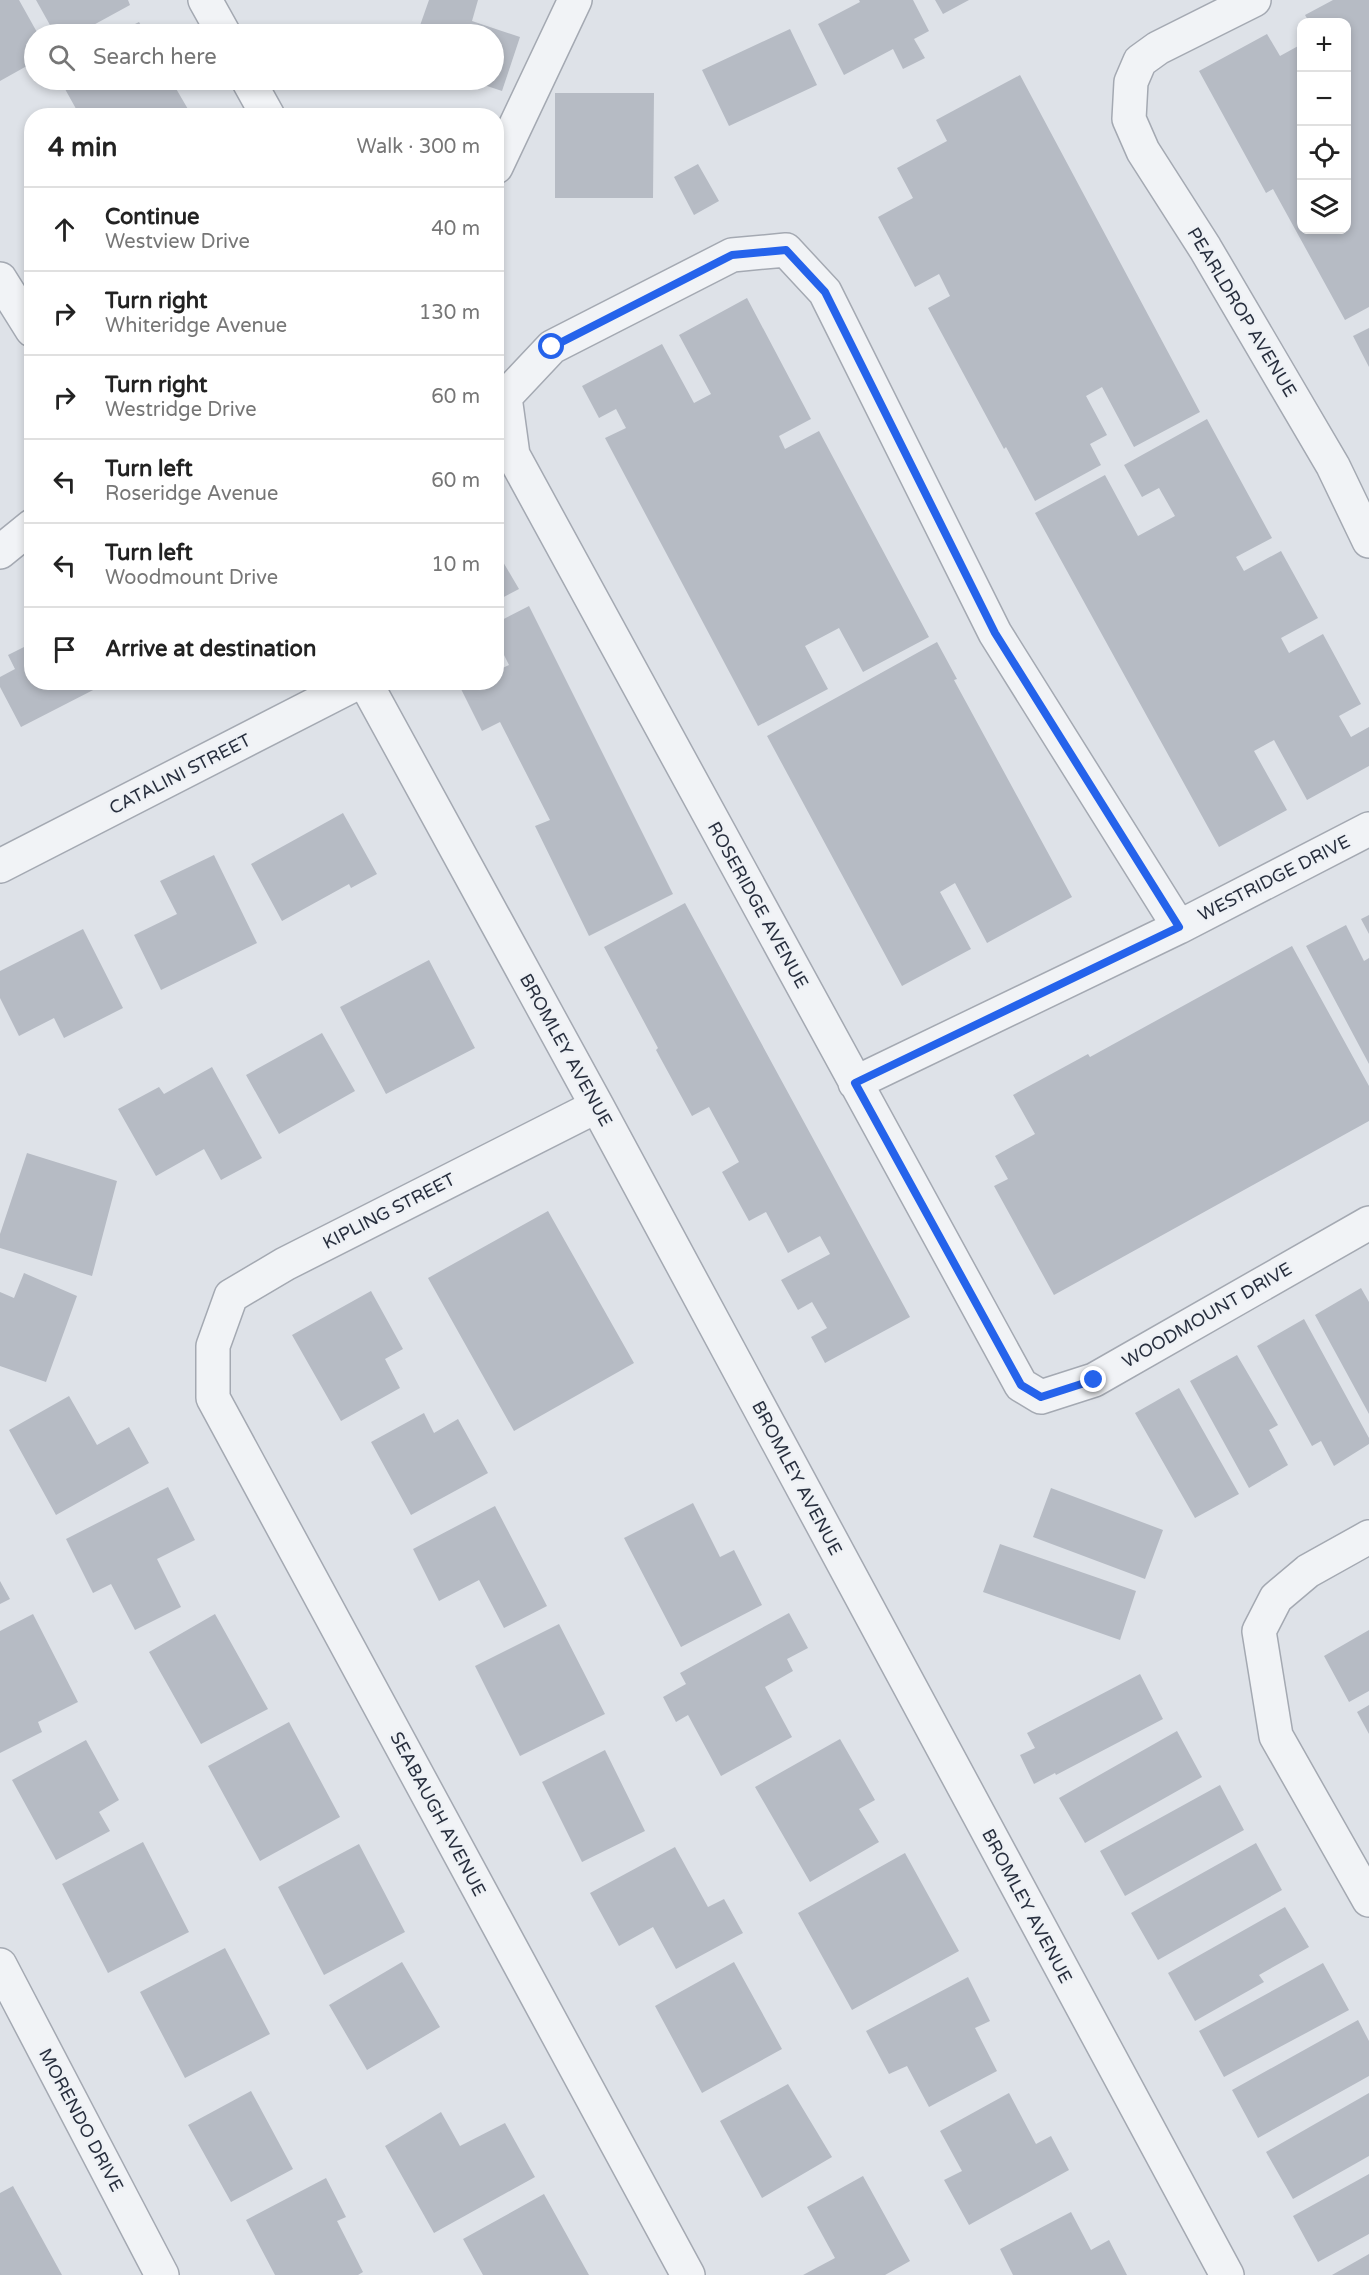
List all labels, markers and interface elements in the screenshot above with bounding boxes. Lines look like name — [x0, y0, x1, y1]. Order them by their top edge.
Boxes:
map controls — [1297, 18, 1351, 234]
button: + — [1297, 18, 1351, 72]
search box — [24, 24, 504, 90]
icon: search — [45, 41, 78, 74]
text: Search here — [93, 44, 217, 70]
button: − — [1297, 72, 1351, 126]
button: locate — [1297, 126, 1351, 180]
text: 4 min — [48, 132, 117, 163]
text: Walk · 300 m — [357, 135, 480, 159]
button: layers — [1297, 180, 1351, 234]
text: Continue — [105, 204, 200, 230]
icon: ahead — [48, 213, 81, 246]
text: 40 m — [431, 217, 480, 241]
street label: PEARLDROP AVENUE — [1183, 223, 1301, 401]
text: Westview Drive — [105, 230, 250, 254]
text: Turn right — [105, 288, 207, 314]
icon: right — [48, 297, 81, 330]
text: 130 m — [419, 301, 480, 325]
text: Whiteridge Avenue — [105, 314, 287, 338]
route start — [538, 333, 564, 359]
text: Turn right — [105, 372, 207, 398]
icon: right — [48, 381, 81, 414]
text: 60 m — [431, 385, 480, 409]
text: Westridge Drive — [105, 398, 256, 422]
text: Turn left — [105, 456, 193, 482]
icon: left — [48, 465, 81, 498]
text: 60 m — [431, 469, 480, 493]
text: Roseridge Avenue — [105, 482, 278, 506]
text: Turn left — [105, 540, 193, 566]
icon: left — [48, 549, 81, 582]
text: 10 m — [431, 553, 480, 577]
text: Woodmount Drive — [105, 566, 278, 590]
icon: arrive — [48, 633, 81, 666]
text: Arrive at destination — [105, 636, 316, 662]
street label: CATALINI STREET — [106, 729, 255, 819]
street label: ROSERIDGE AVENUE — [703, 818, 813, 992]
street label: WESTRIDGE DRIVE — [1194, 830, 1354, 926]
street label: BROMLEY AVENUE — [515, 970, 617, 1130]
street label: KIPLING STREET — [319, 1168, 459, 1254]
street label: WOODMOUNT DRIVE — [1118, 1257, 1296, 1373]
route end — [1080, 1366, 1106, 1392]
street label: BROMLEY AVENUE — [747, 1397, 847, 1559]
street label: SEABAUGH AVENUE — [385, 1728, 491, 1900]
street label: BROMLEY AVENUE — [977, 1825, 1077, 1987]
street label: MORENDO DRIVE — [34, 2045, 128, 2195]

